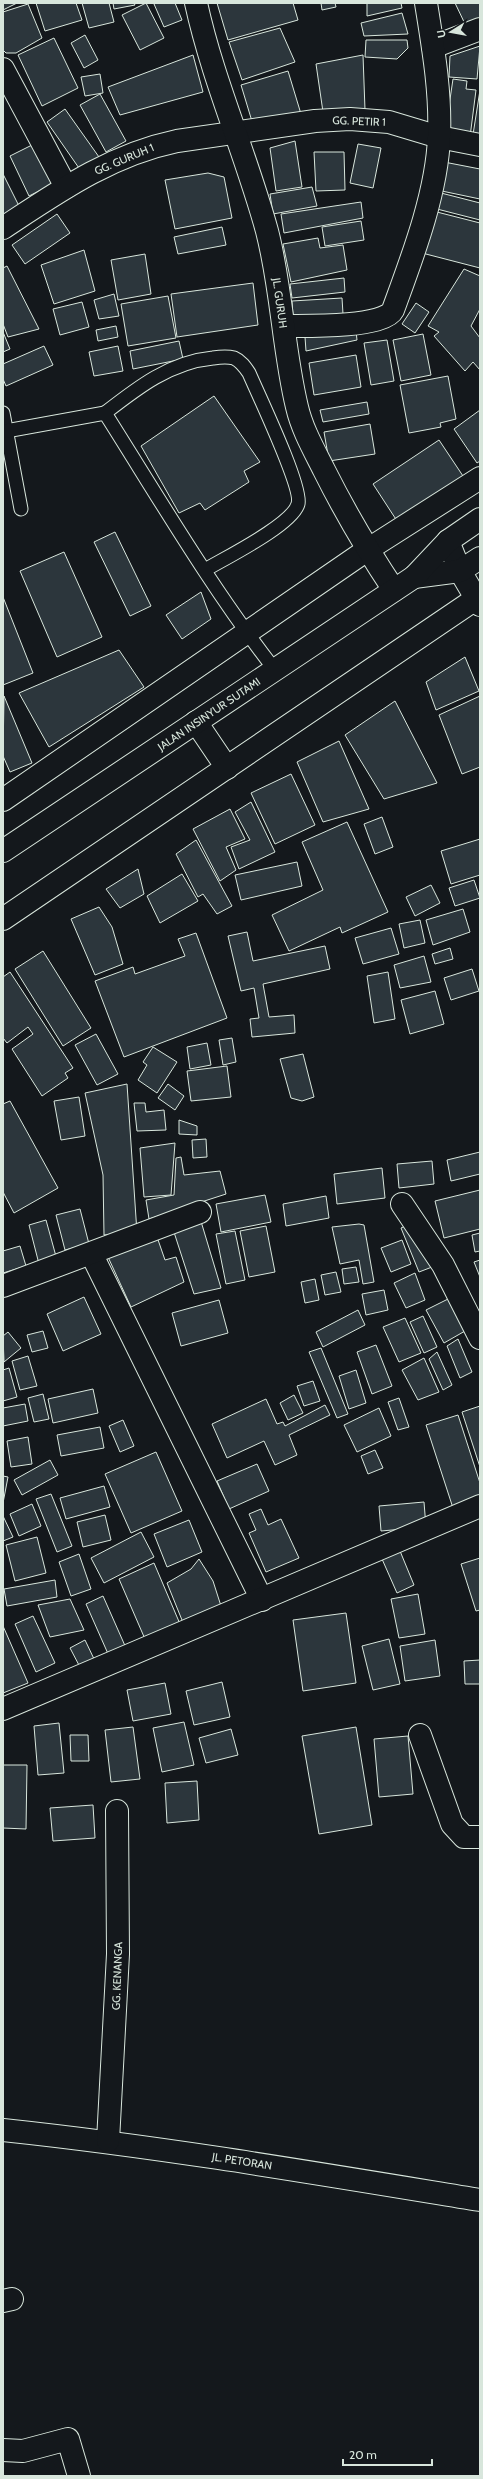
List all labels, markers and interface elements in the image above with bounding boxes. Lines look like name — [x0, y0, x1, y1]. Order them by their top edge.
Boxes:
north arrow — [431, 12, 471, 52]
text: U — [434, 29, 449, 39]
street label: GG. PETIR 1 — [332, 113, 386, 129]
street label: GG. GURUH 1 — [92, 140, 156, 178]
street label: JL. GURUH — [269, 276, 290, 329]
street label: JALAN INSINYUR SUTAMI — [154, 674, 263, 754]
street label: GG. KENANGA — [109, 1941, 125, 2010]
street label: JL. PETORAN — [210, 2149, 273, 2173]
scale bar — [343, 2441, 432, 2467]
text: 20 m — [349, 2447, 377, 2462]

